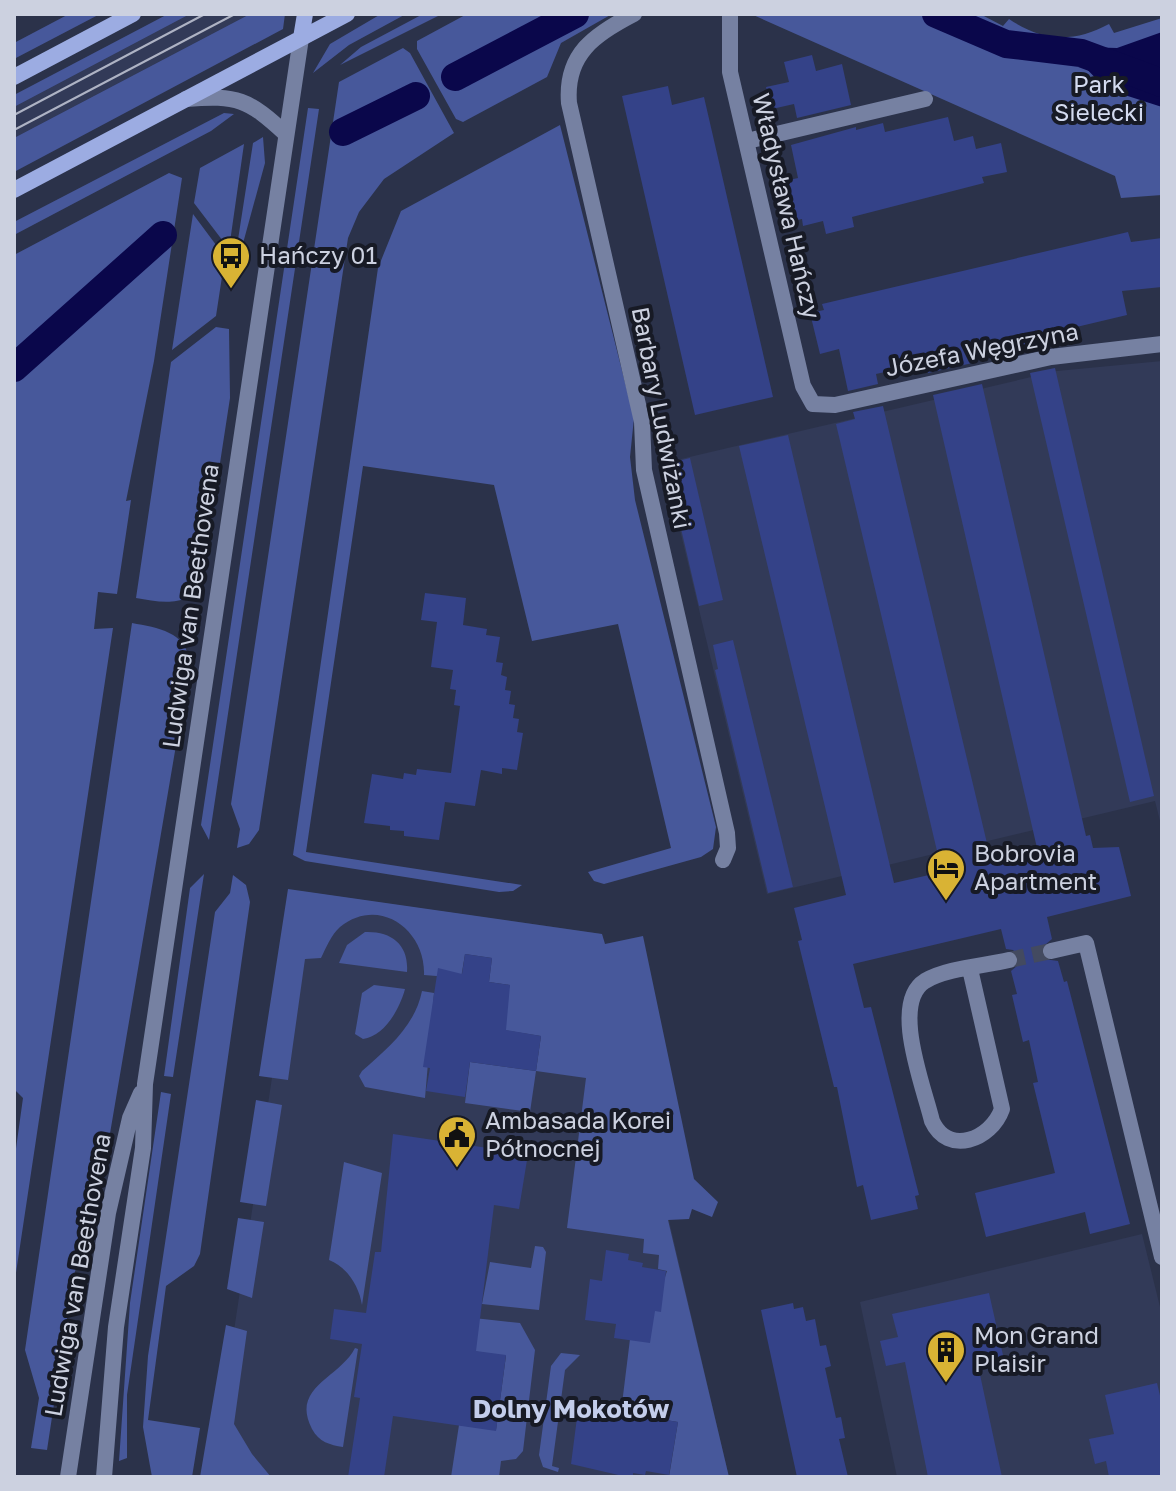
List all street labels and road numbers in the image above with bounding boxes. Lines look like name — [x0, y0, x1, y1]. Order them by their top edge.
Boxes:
street label: Władysława Hańczy — [747, 90, 828, 321]
street label: Barbary Ludwiżanki — [627, 304, 698, 531]
street label: Józefa Węgrzyna — [883, 316, 1081, 381]
street label: Ludwiga van Beethovena — [155, 462, 224, 750]
street label: Ludwiga van Beethovena — [37, 1131, 116, 1419]

